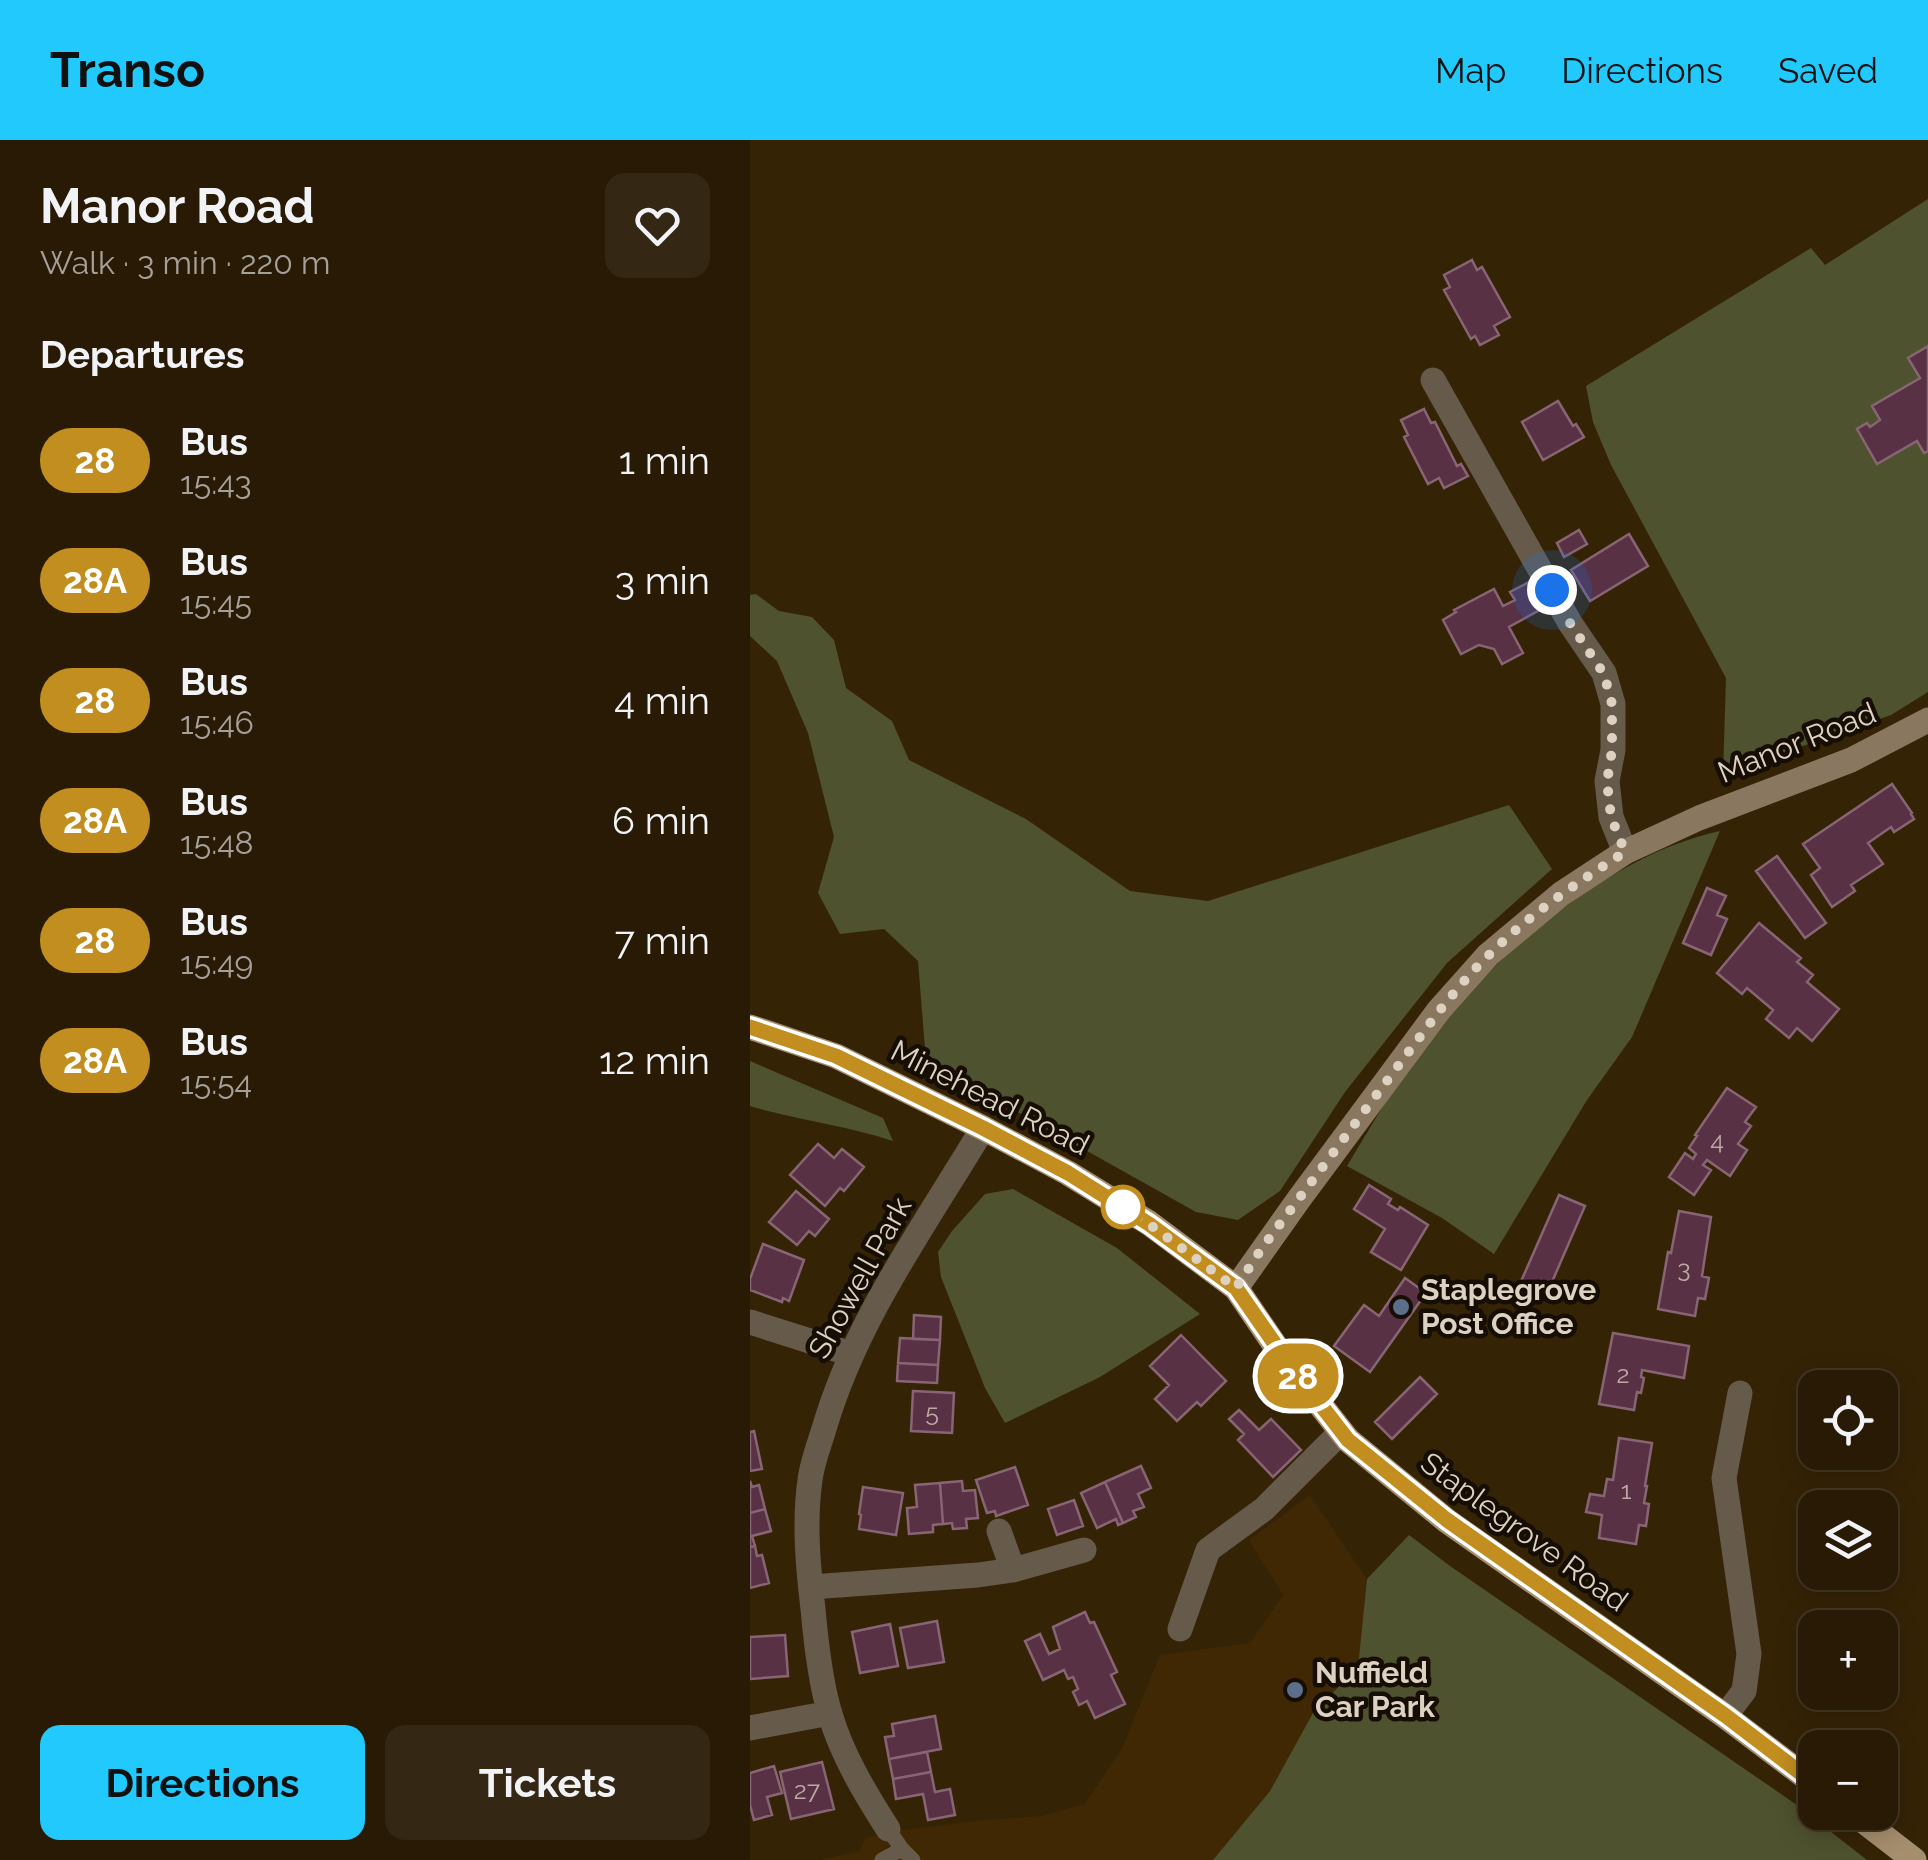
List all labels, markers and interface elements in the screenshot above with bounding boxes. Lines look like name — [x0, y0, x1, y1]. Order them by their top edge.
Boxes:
text: Transo — [50, 42, 205, 98]
text: Map — [1435, 50, 1506, 91]
text: Directions — [1561, 50, 1723, 91]
text: Saved — [1778, 50, 1878, 91]
button: heart — [605, 173, 710, 278]
text: Manor Road — [40, 178, 315, 234]
text: Walk · 3 min · 220 m — [40, 244, 330, 281]
text: Departures — [40, 332, 245, 377]
text: Bus — [180, 419, 248, 464]
text: 1 min — [619, 438, 710, 483]
text: 28 — [75, 440, 115, 481]
text: 15:43 — [180, 464, 252, 501]
text: Bus — [180, 539, 248, 584]
text: 3 min — [615, 558, 710, 603]
text: 28A — [63, 560, 127, 601]
your location — [1527, 565, 1577, 615]
text: 15:45 — [180, 584, 252, 621]
text: Bus — [180, 659, 248, 704]
text: 4 min — [614, 678, 710, 723]
text: 28 — [75, 680, 115, 721]
street label: Manor Road — [1713, 695, 1881, 790]
text: 15:46 — [180, 704, 254, 741]
text: Bus — [180, 779, 248, 824]
text: 6 min — [612, 798, 710, 843]
text: 28A — [63, 800, 127, 841]
text: 15:48 — [180, 824, 254, 861]
text: Bus — [180, 899, 248, 944]
text: 7 min — [615, 918, 710, 963]
text: 28 — [75, 920, 115, 961]
text: 15:49 — [180, 944, 253, 981]
text: Bus — [180, 1019, 248, 1064]
street label: Minehead Road — [885, 1033, 1095, 1163]
text: 12 min — [599, 1038, 710, 1083]
text: 28A — [63, 1040, 127, 1081]
text: 15:54 — [180, 1064, 252, 1101]
house number: 4 — [1710, 1125, 1724, 1155]
unlabelled marker — [1102, 1186, 1144, 1228]
street label: Showell Park — [801, 1191, 918, 1364]
house number: 3 — [1677, 1253, 1691, 1283]
place label: Staplegrove Post Office — [1421, 1272, 1596, 1341]
marker: Staplegrove Post Office — [1390, 1296, 1412, 1318]
line badge: 28 — [1253, 1344, 1343, 1408]
text: 28 — [1278, 1356, 1318, 1397]
house number: 2 — [1616, 1359, 1630, 1389]
map controls — [1798, 1370, 1898, 1830]
button: locate — [1798, 1370, 1898, 1470]
house number: 5 — [925, 1397, 939, 1427]
street label: Staplegrove Road — [1414, 1445, 1635, 1618]
house number: 1 — [1621, 1475, 1632, 1505]
button: layers — [1798, 1490, 1898, 1590]
button: + — [1798, 1610, 1898, 1710]
place label: Nuffield Car Park — [1315, 1655, 1435, 1724]
marker: Nuffield Car Park — [1284, 1679, 1306, 1701]
button: Directions — [40, 1725, 365, 1840]
button: Tickets — [385, 1725, 710, 1840]
button: − — [1798, 1730, 1898, 1830]
house number: 27 — [794, 1775, 821, 1805]

